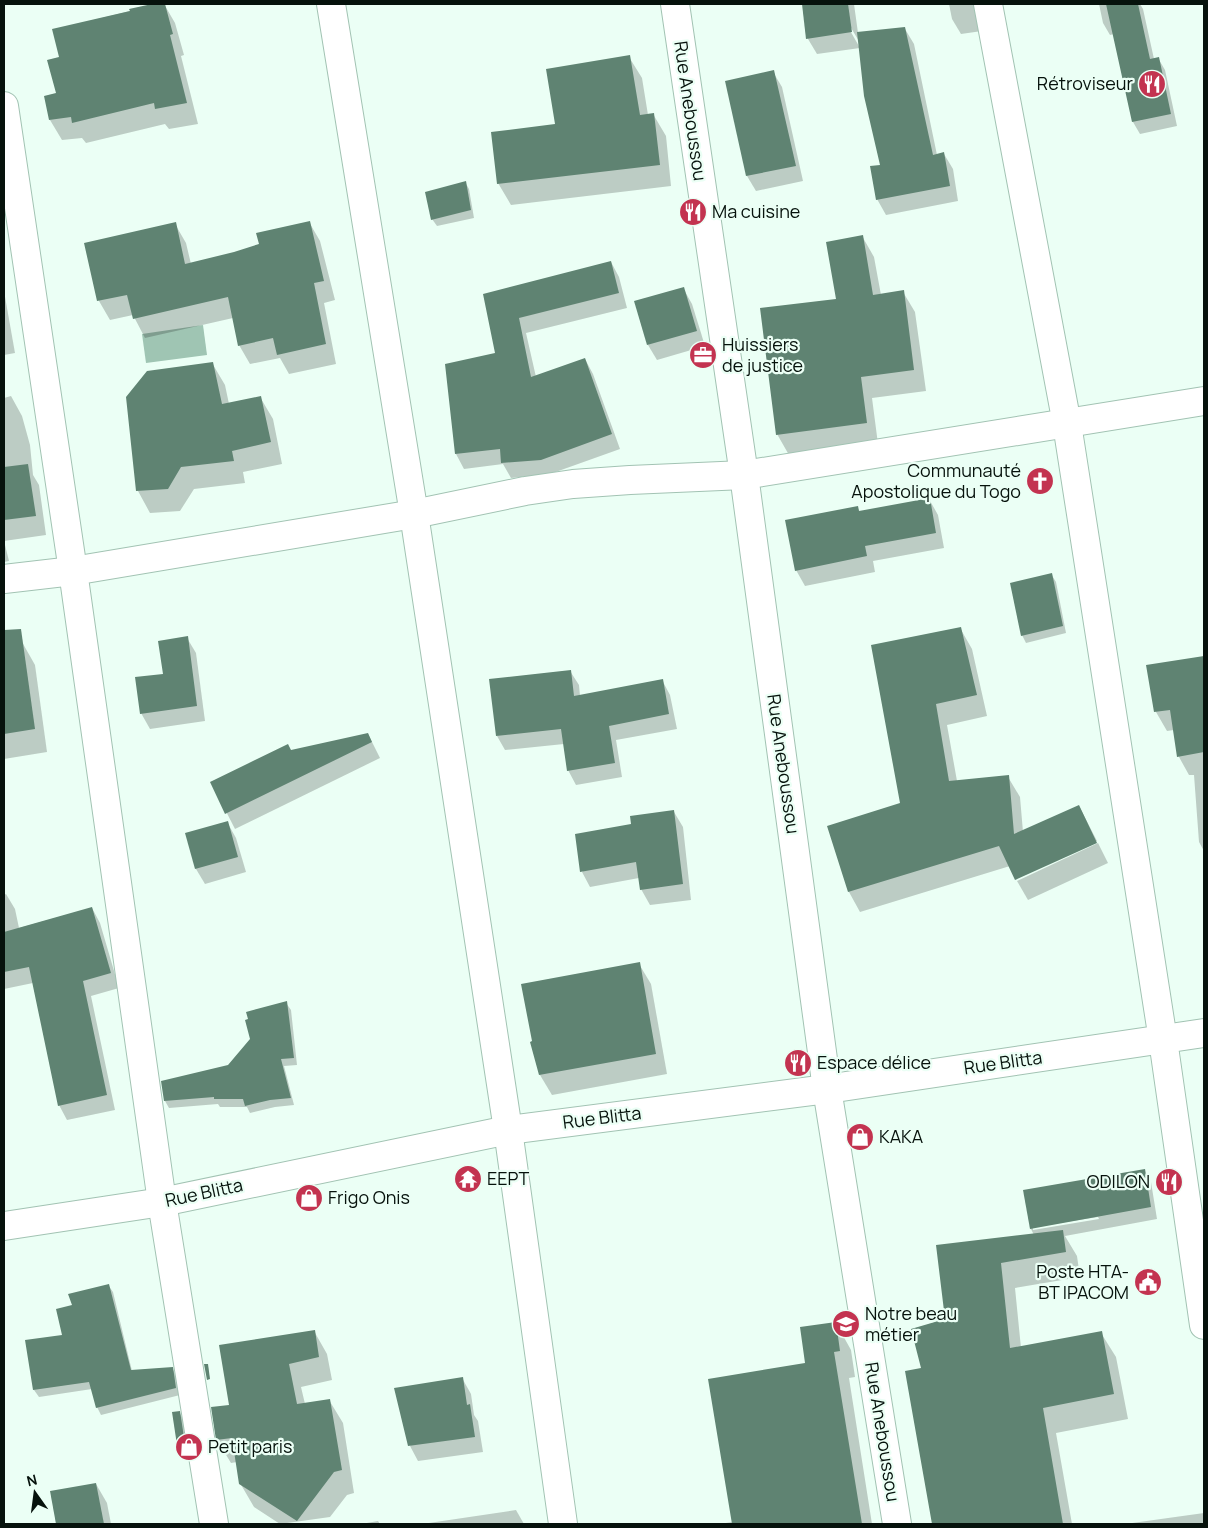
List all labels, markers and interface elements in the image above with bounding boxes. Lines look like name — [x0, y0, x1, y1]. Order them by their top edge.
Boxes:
street label: Rue Aneboussou — [669, 39, 713, 182]
restaurant icon: Rétroviseur — [1137, 69, 1167, 99]
place label: Rétroviseur — [1037, 71, 1133, 95]
restaurant icon: Ma cuisine — [678, 197, 708, 227]
place label: Ma cuisine — [712, 199, 800, 223]
place label: Huissiers de justice — [722, 332, 803, 377]
office icon: Huissiers de justice — [688, 340, 718, 370]
place label: Communauté Apostolique du Togo — [851, 458, 1021, 503]
church icon: Communauté Apostolique du Togo — [1025, 466, 1055, 496]
street label: Rue Aneboussou — [762, 692, 806, 835]
street label: Rue Blitta — [962, 1045, 1044, 1079]
restaurant icon: Espace délice — [783, 1048, 813, 1078]
place label: Espace délice — [817, 1050, 931, 1074]
street label: Rue Blitta — [561, 1100, 643, 1134]
shop icon: KAKA — [845, 1122, 875, 1152]
place label: KAKA — [879, 1124, 924, 1148]
temple icon: EEPT — [453, 1164, 483, 1194]
place label: EEPT — [487, 1166, 529, 1190]
restaurant icon: ODILON — [1154, 1167, 1184, 1197]
place label: ODILON — [1087, 1169, 1150, 1193]
street label: Rue Blitta — [163, 1172, 245, 1212]
shop icon: Frigo Onis — [294, 1183, 324, 1213]
place label: Frigo Onis — [328, 1185, 410, 1209]
place label: Poste HTA- BT IPACOM — [1036, 1259, 1129, 1304]
public building icon: Poste HTA- BT IPACOM — [1133, 1267, 1163, 1297]
place label: Notre beau métier — [865, 1301, 957, 1346]
school or university icon: Notre beau métier — [831, 1309, 861, 1339]
street label: Rue Aneboussou — [860, 1360, 906, 1503]
shop icon: Petit paris — [174, 1432, 204, 1462]
place label: Petit paris — [208, 1434, 292, 1458]
north arrow — [10, 1468, 60, 1518]
text: N — [25, 1469, 39, 1490]

